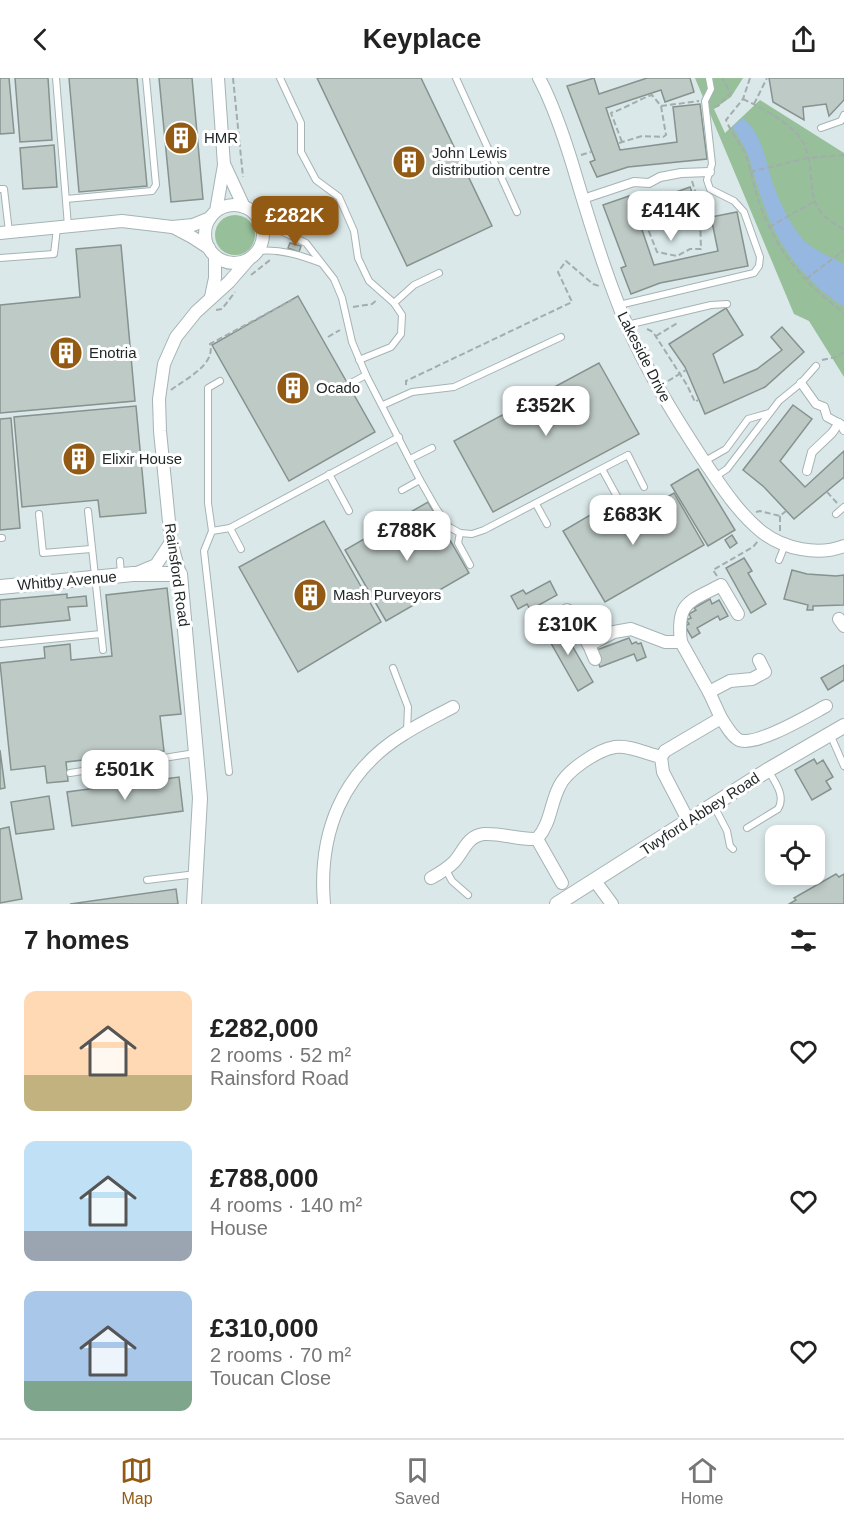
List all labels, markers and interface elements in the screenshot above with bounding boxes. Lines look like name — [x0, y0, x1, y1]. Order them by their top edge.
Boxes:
icon: back — [24, 23, 57, 56]
icon: share — [787, 23, 820, 56]
text: Keyplace — [363, 24, 481, 54]
building icon: HMR — [163, 120, 199, 156]
place label: HMR — [204, 129, 238, 146]
building icon: John Lewis distribution centre — [391, 144, 427, 180]
place label: John Lewis distribution centre — [432, 144, 550, 178]
pin: £414K — [629, 191, 713, 242]
pin: £282K — [253, 196, 337, 247]
text: £414K — [642, 199, 700, 221]
text: £282K — [266, 204, 324, 226]
street label: Lakeside Drive — [614, 309, 675, 405]
building icon: Enotria — [48, 335, 84, 371]
place label: Enotria — [89, 344, 137, 361]
building icon: Ocado — [275, 370, 311, 406]
place label: Ocado — [316, 379, 360, 396]
pin: £352K — [504, 386, 588, 437]
text: £352K — [517, 394, 575, 416]
building icon: Elixir House — [61, 441, 97, 477]
place label: Elixir House — [102, 450, 182, 467]
pin: £683K — [591, 495, 675, 546]
text: £683K — [604, 503, 662, 525]
pin: £788K — [365, 511, 449, 562]
text: £788K — [378, 519, 436, 541]
street label: Rainsford Road — [162, 522, 193, 628]
street label: Whitby Avenue — [17, 568, 117, 593]
building icon: Mash Purveyors — [292, 577, 328, 613]
place label: Mash Purveyors — [333, 586, 441, 603]
pin: £310K — [526, 605, 610, 656]
text: £310K — [539, 613, 597, 635]
pin: £501K — [83, 750, 167, 801]
text: £501K — [96, 758, 154, 780]
street label: Twyford Abbey Road — [637, 769, 762, 858]
map controls — [765, 825, 825, 885]
button: locate — [765, 825, 825, 885]
icon: filters — [787, 924, 820, 957]
text: 7 homes — [24, 925, 130, 955]
text: £282,000 — [210, 1013, 318, 1043]
icon: home — [72, 1015, 144, 1087]
icon: heart — [787, 1035, 820, 1068]
text: 2 rooms · 52 m² — [210, 1044, 351, 1066]
text: Rainsford Road — [210, 1067, 349, 1089]
text: £788,000 — [210, 1163, 318, 1193]
icon: home — [72, 1165, 144, 1237]
icon: heart — [787, 1185, 820, 1218]
text: 4 rooms · 140 m² — [210, 1194, 362, 1216]
text: House — [210, 1217, 268, 1239]
text: £310,000 — [210, 1313, 318, 1343]
icon: home — [72, 1315, 144, 1387]
icon: heart — [787, 1335, 820, 1368]
text: 2 rooms · 70 m² — [210, 1344, 351, 1366]
text: Toucan Close — [210, 1367, 331, 1389]
tab: Map — [120, 1454, 153, 1508]
tab: Saved — [394, 1454, 440, 1508]
tab: Home — [681, 1454, 723, 1508]

